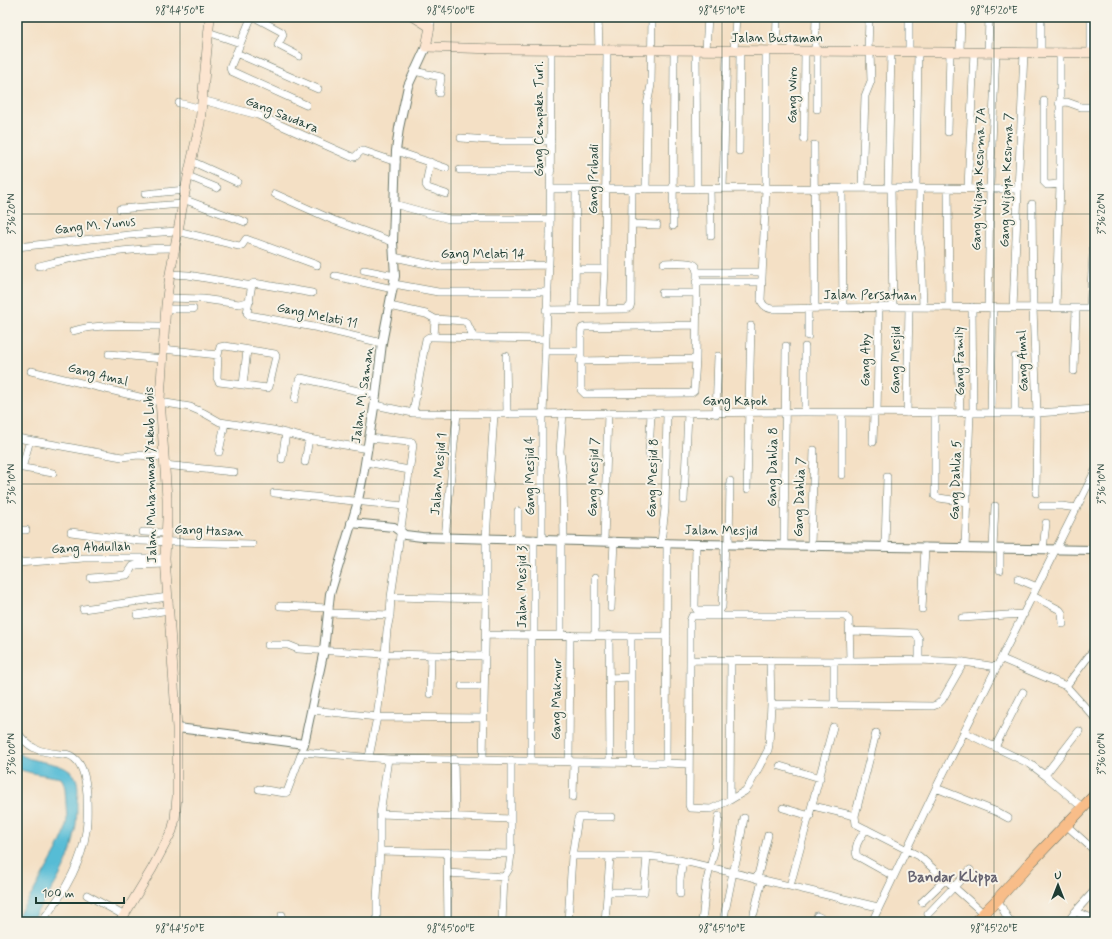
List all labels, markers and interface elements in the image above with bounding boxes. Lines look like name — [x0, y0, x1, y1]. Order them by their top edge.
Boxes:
text: 98°44'50"E — [156, 4, 205, 18]
text: 98°45'00"E — [427, 4, 475, 18]
text: 98°45'10"E — [699, 4, 746, 18]
text: 98°45'20"E — [970, 4, 1018, 18]
street label: Jalan Bustaman — [731, 30, 823, 47]
street label: Gang Cempaka Turi. — [531, 61, 549, 177]
street label: Gang Wiro — [784, 66, 803, 124]
street label: Gang Saudara — [243, 93, 321, 138]
street label: Gang Wijaya Kesuma 7A — [968, 107, 991, 251]
street label: Gang Wijaya Kesuma 7 — [996, 112, 1019, 248]
street label: Gang Pribadi — [585, 144, 604, 214]
text: 3°36'20"N — [5, 193, 19, 235]
text: 3°36'20"N — [1095, 193, 1109, 235]
street label: Gang M. Yunus — [54, 213, 136, 240]
street label: Gang Melati 14 — [441, 246, 525, 264]
street label: Jalan Persatuan — [823, 287, 917, 304]
street label: Gang Melati 11 — [275, 299, 359, 334]
street label: Gang Mesjid — [887, 326, 906, 394]
street label: Gang Family — [951, 326, 970, 396]
street label: Gang Amal — [1013, 330, 1034, 392]
street label: Gang Aby — [857, 333, 876, 387]
street label: Jalan M. Saman — [348, 345, 378, 445]
street label: Gang Amal — [66, 359, 130, 392]
street label: Jalan Muhammad Yakub Lubis — [141, 386, 161, 563]
street label: Gang Kapok — [702, 393, 768, 411]
street label: Gang Dahlia 8 — [764, 427, 783, 507]
street label: Jalan Mesjid 1 — [427, 432, 451, 516]
street label: Gang Mesjid 4 — [522, 436, 540, 516]
street label: Gang Mesjid 7 — [584, 437, 605, 517]
street label: Gang Mesjid 8 — [643, 438, 664, 518]
street label: Gang Dahlia 5 — [946, 440, 967, 520]
street label: Gang Dahlia 7 — [790, 457, 811, 537]
text: 3°36'10"N — [5, 463, 19, 504]
text: 3°36'10"N — [1095, 463, 1109, 504]
street label: Gang Hasan — [174, 521, 244, 542]
street label: Jalan Mesjid — [684, 522, 758, 540]
street label: Gang Abdullah — [51, 538, 131, 559]
street label: Jalan Mesjid 3 — [514, 546, 531, 628]
street label: Gang Makmur — [548, 657, 567, 740]
text: 3°36'00"N — [5, 733, 19, 775]
text: 3°36'00"N — [1095, 733, 1109, 775]
north arrow — [1038, 865, 1078, 905]
district label: Bandar Klippa — [908, 868, 998, 888]
text: U — [1054, 869, 1062, 883]
scale bar — [36, 879, 124, 905]
text: 100 m — [42, 886, 74, 902]
text: 98°44'50"E — [156, 922, 205, 936]
text: 98°45'00"E — [427, 922, 475, 936]
text: 98°45'10"E — [699, 922, 746, 936]
text: 98°45'20"E — [970, 922, 1018, 936]

